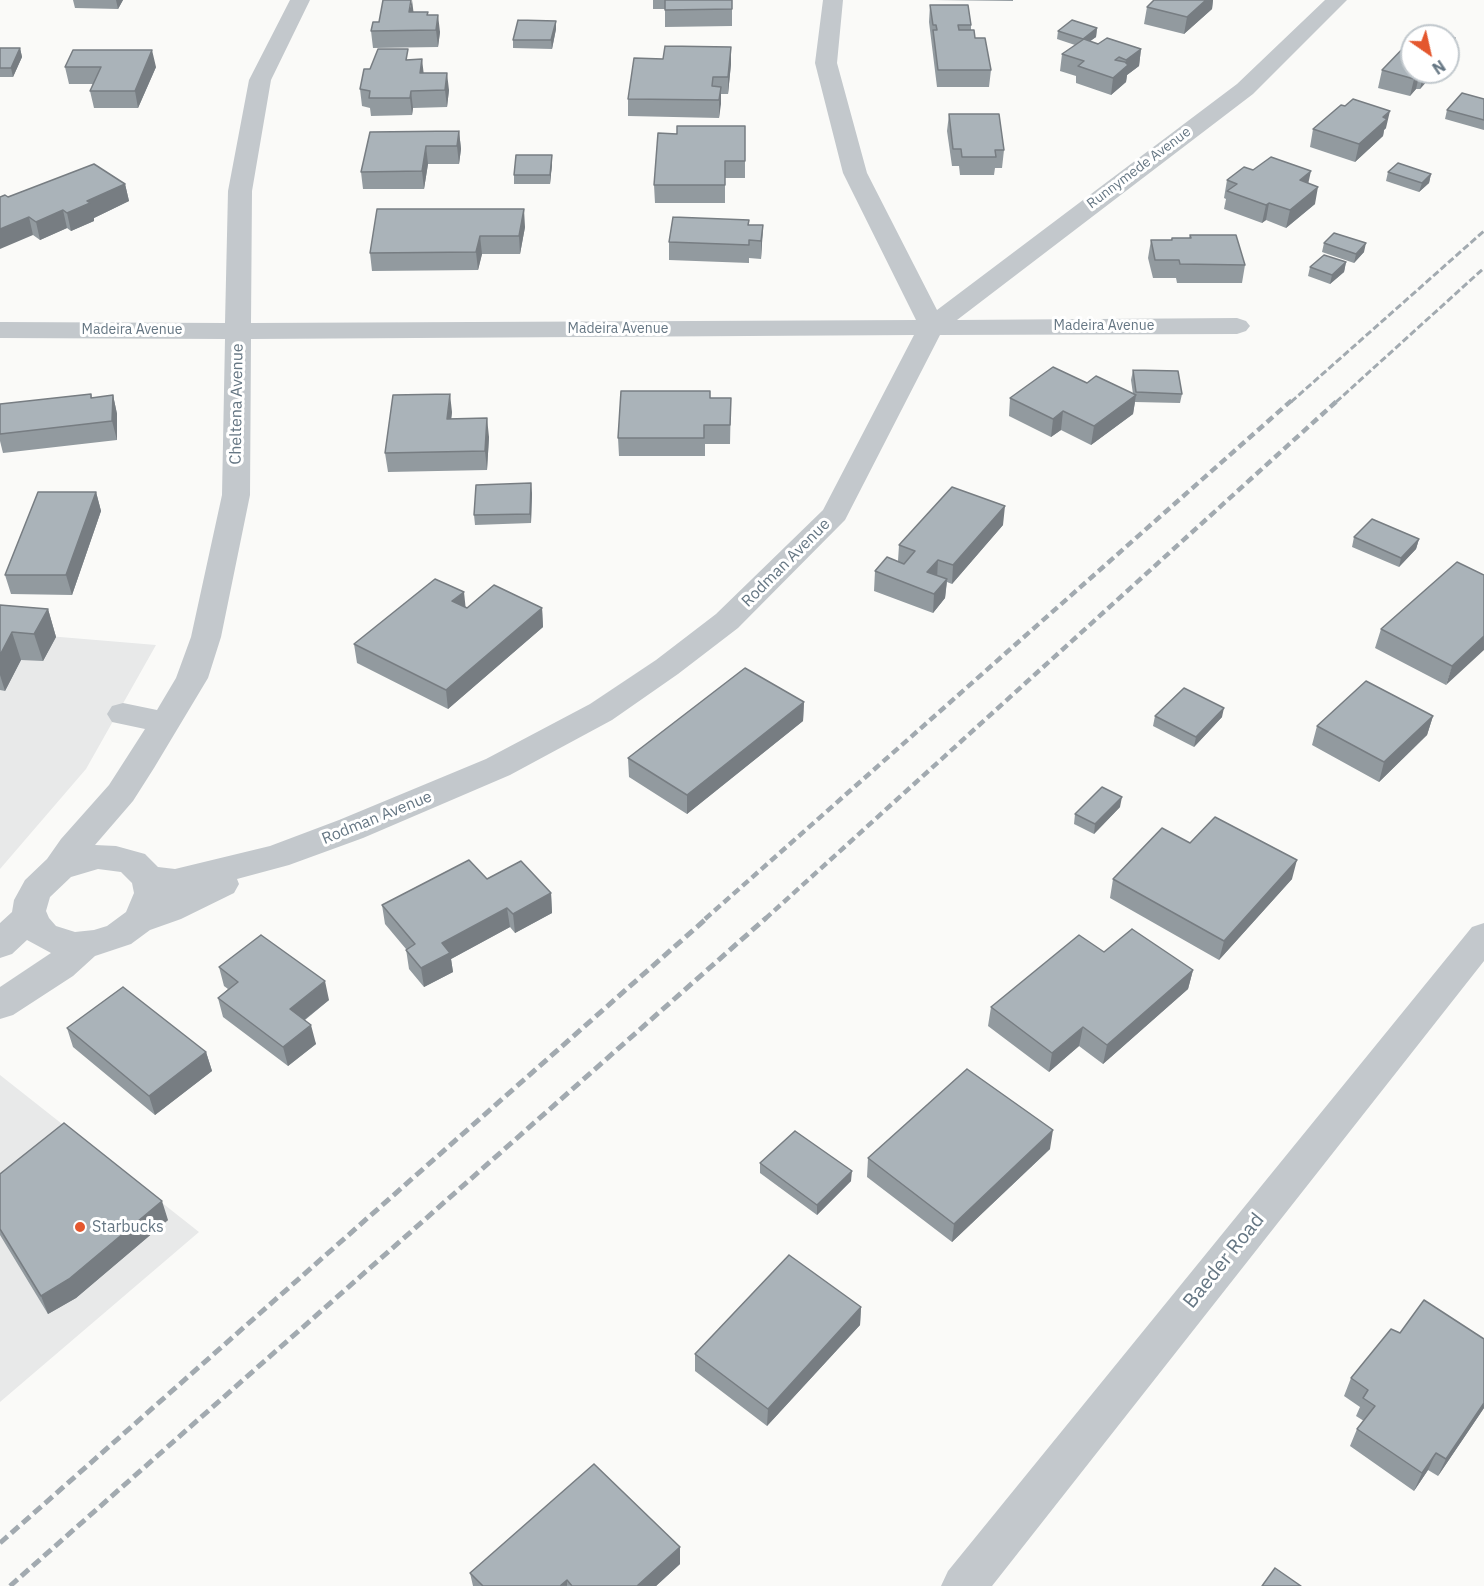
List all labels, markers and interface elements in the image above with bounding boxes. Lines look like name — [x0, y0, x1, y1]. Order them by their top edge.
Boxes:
north arrow — [1400, 24, 1460, 84]
text: N — [1429, 56, 1449, 79]
street label: Runnymede Avenue — [1084, 124, 1194, 212]
street label: Madeira Avenue — [1054, 318, 1154, 334]
street label: Madeira Avenue — [568, 321, 668, 337]
street label: Madeira Avenue — [82, 322, 182, 338]
street label: Cheltena Avenue — [226, 343, 248, 465]
street label: Rodman Avenue — [738, 515, 834, 611]
street label: Rodman Avenue — [319, 787, 435, 849]
street label: Baeder Road — [1178, 1209, 1270, 1313]
place label: Starbucks — [92, 1217, 164, 1237]
marker: Starbucks — [73, 1220, 87, 1234]

